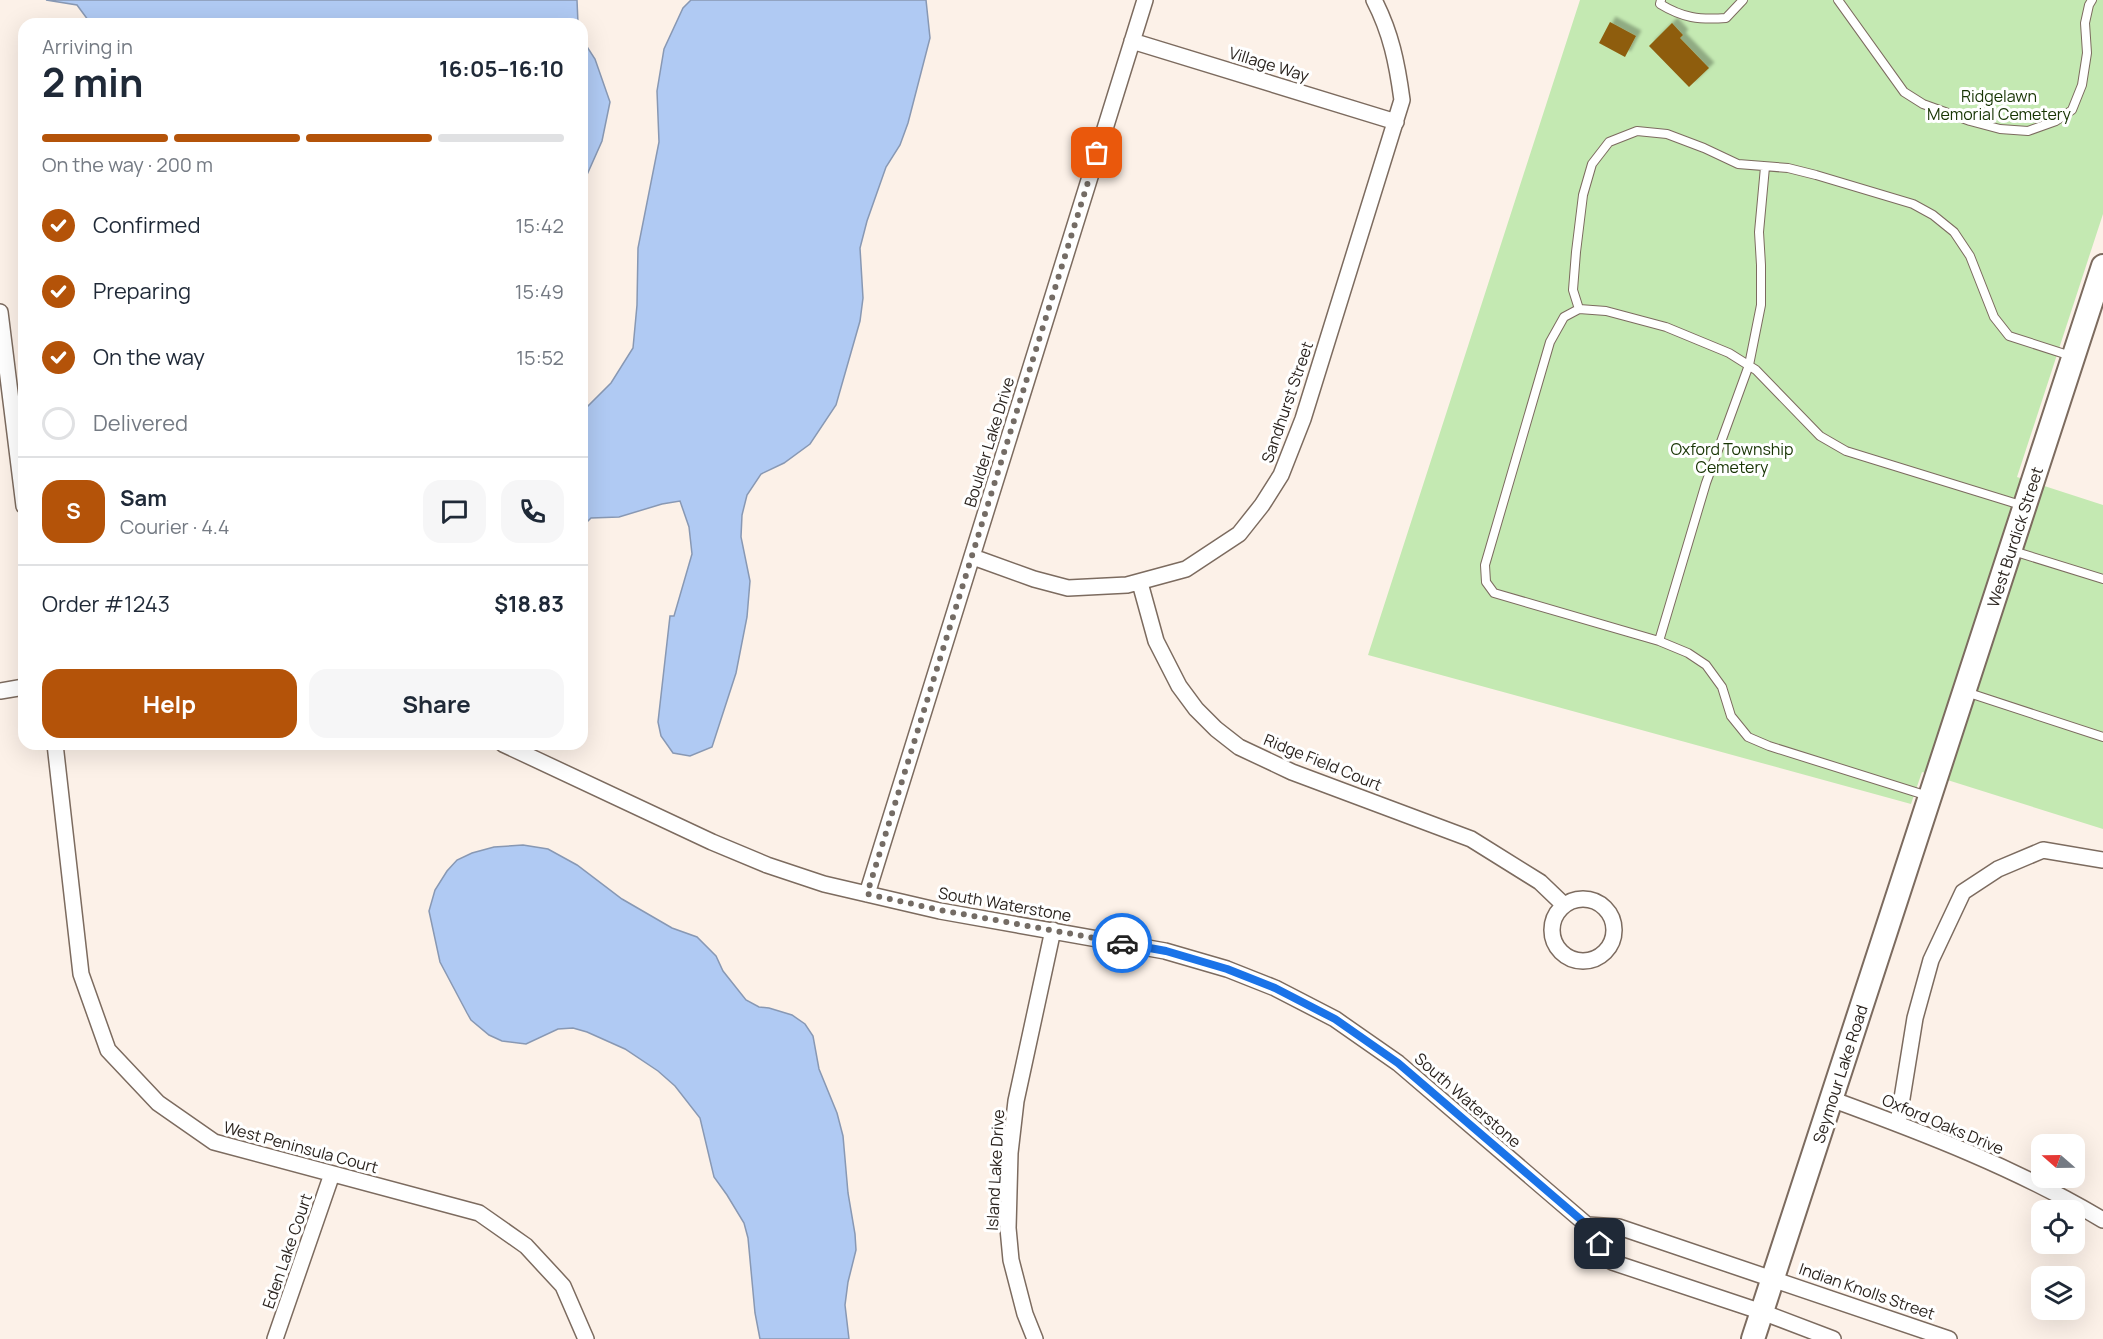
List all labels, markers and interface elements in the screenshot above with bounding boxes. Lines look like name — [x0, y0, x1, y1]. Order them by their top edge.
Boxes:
text: Arriving in — [42, 33, 133, 60]
street label: Village Way — [1226, 41, 1312, 87]
text: 16:05–16:10 — [439, 54, 564, 84]
text: 2 min — [42, 55, 143, 109]
park label: Ridgelawn Memorial Cemetery — [1927, 85, 2071, 125]
pin — [1071, 127, 1122, 178]
icon: bag — [1080, 136, 1113, 169]
text: On the way · 200 m — [42, 151, 213, 178]
icon: check — [42, 209, 75, 242]
text: Confirmed — [93, 210, 201, 240]
text: 15:42 — [515, 212, 564, 239]
icon: check — [42, 275, 75, 308]
text: Preparing — [93, 276, 191, 306]
text: 15:49 — [515, 278, 564, 305]
street label: Sandhurst Street — [1256, 338, 1318, 466]
icon: check — [42, 341, 75, 374]
text: On the way — [93, 342, 205, 372]
text: 15:52 — [516, 344, 564, 371]
street label: Boulder Lake Drive — [959, 374, 1019, 510]
text: Delivered — [93, 408, 188, 438]
park label: Oxford Township Cemetery — [1670, 438, 1794, 478]
street label: West Burdick Street — [1982, 464, 2048, 610]
button: chat — [423, 480, 486, 543]
button: phone — [501, 480, 564, 543]
text: Sam — [120, 483, 167, 513]
text: S — [66, 496, 81, 526]
text: Courier · 4.4 — [120, 513, 230, 540]
text: Order #1243 — [42, 589, 170, 619]
text: $18.83 — [494, 589, 564, 619]
button: Help — [42, 669, 297, 738]
button: Share — [309, 669, 564, 738]
street label: Ridge Field Court — [1261, 728, 1385, 796]
street label: South Waterstone — [937, 881, 1073, 927]
courier — [1092, 913, 1152, 973]
icon: car — [1106, 927, 1139, 960]
street label: Seymour Lake Road — [1807, 1002, 1873, 1146]
street label: South Waterstone — [1410, 1048, 1526, 1152]
street label: Oxford Oaks Drive — [1879, 1088, 2007, 1160]
street label: Island Lake Drive — [981, 1109, 1009, 1231]
street label: West Peninsula Court — [221, 1116, 381, 1178]
north arrow — [2031, 1134, 2085, 1188]
map controls — [2031, 1134, 2085, 1320]
street label: Eden Lake Court — [257, 1191, 317, 1311]
button: locate — [2031, 1200, 2085, 1254]
pin — [1574, 1218, 1625, 1269]
icon: home — [1583, 1227, 1616, 1260]
street label: Indian Knolls Street — [1796, 1257, 1938, 1325]
button: layers — [2031, 1266, 2085, 1320]

